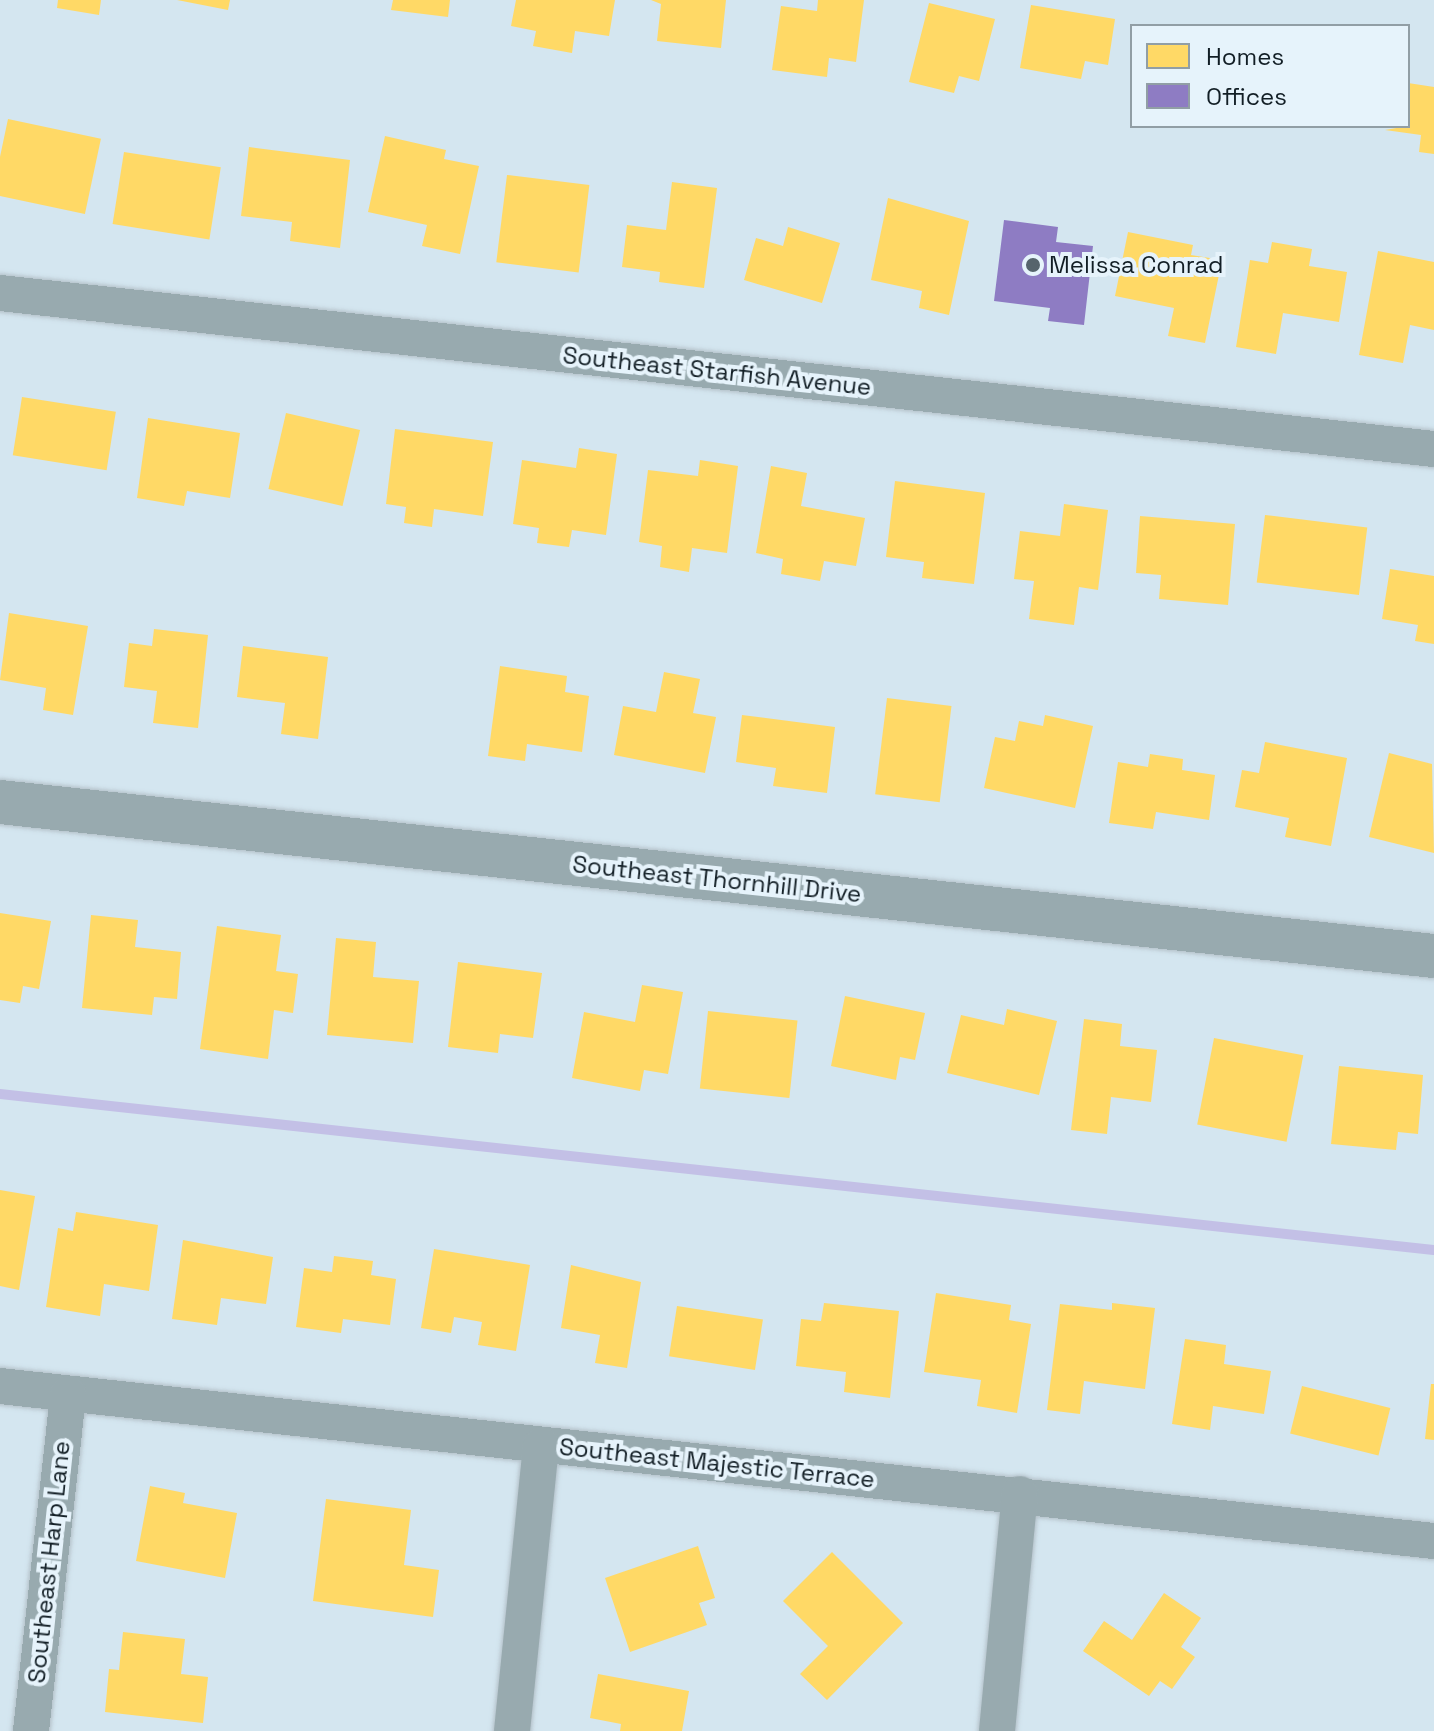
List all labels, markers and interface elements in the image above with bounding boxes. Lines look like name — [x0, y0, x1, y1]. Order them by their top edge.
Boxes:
legend — [1130, 24, 1410, 128]
text: Homes — [1206, 41, 1284, 72]
text: Offices — [1206, 81, 1287, 112]
place label: Melissa Conrad — [1049, 251, 1223, 279]
marker: Melissa Conrad — [1024, 256, 1042, 274]
street label: Southeast Starfish Avenue — [561, 340, 873, 402]
street label: Southeast Thornhill Drive — [571, 849, 863, 909]
street label: Southeast Majestic Terrace — [558, 1432, 876, 1494]
street label: Southeast Harp Lane — [22, 1439, 76, 1685]

